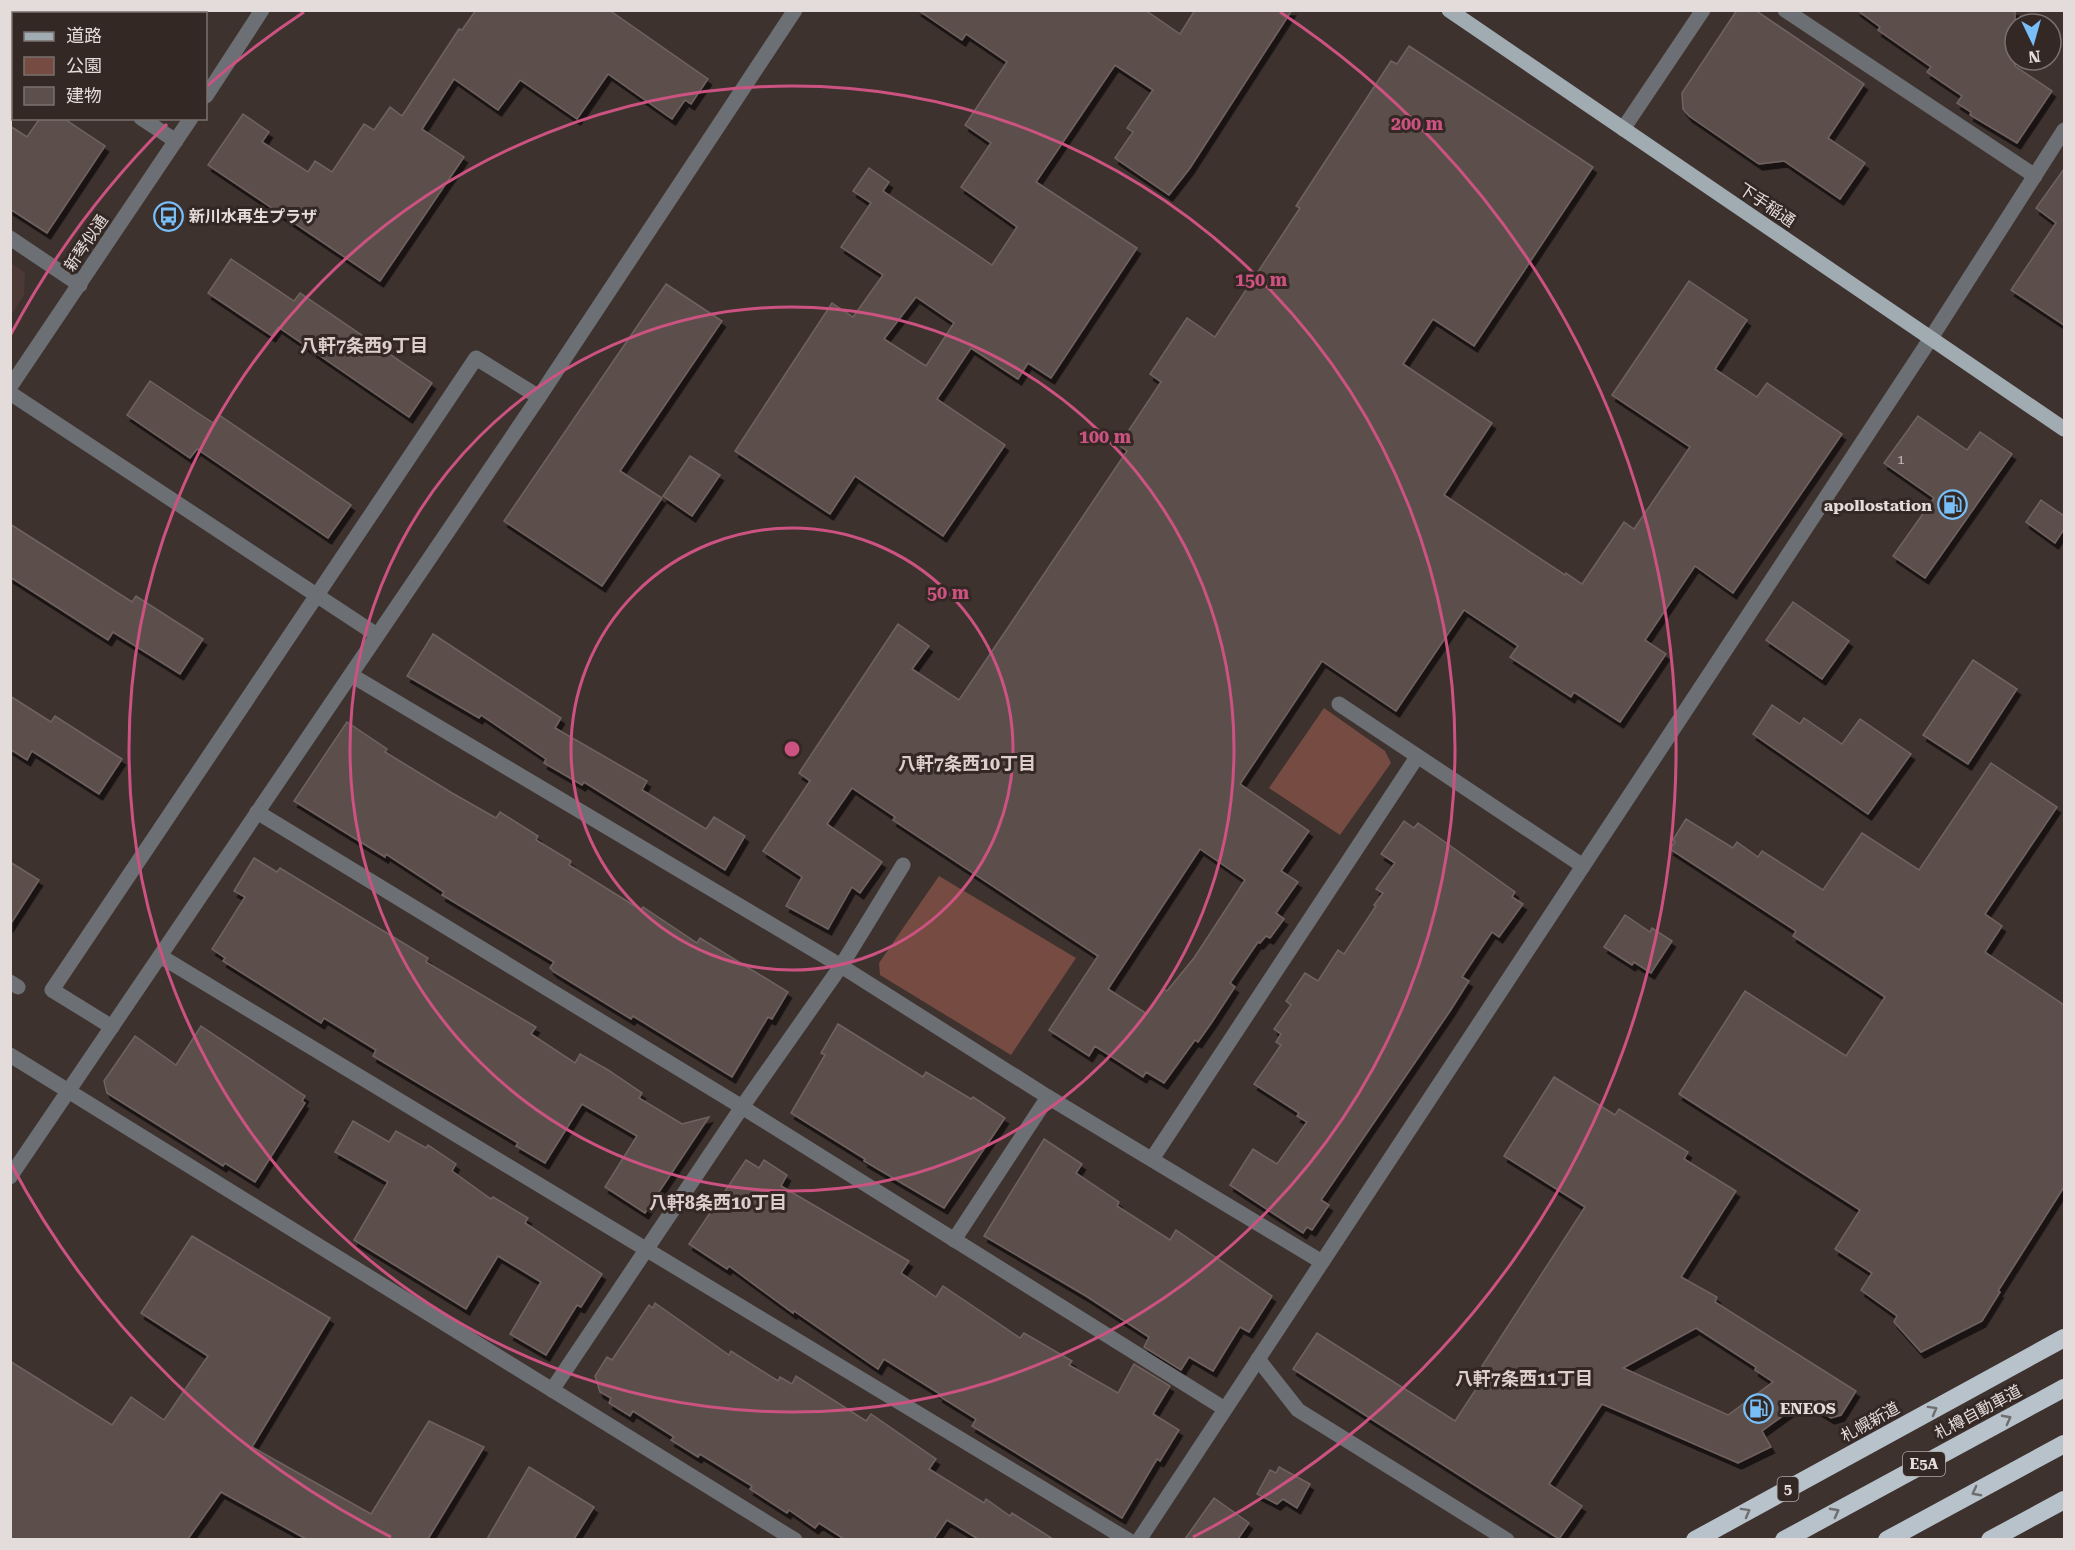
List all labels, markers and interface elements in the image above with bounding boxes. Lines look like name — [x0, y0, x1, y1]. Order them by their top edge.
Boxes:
legend — [12, 12, 207, 120]
north arrow — [2003, 12, 2063, 72]
text: 道路 — [66, 25, 102, 46]
text: N — [2027, 46, 2041, 66]
text: 公園 — [66, 55, 102, 76]
text: 建物 — [66, 85, 102, 106]
text: 200 m — [1391, 113, 1444, 134]
street label: 下手稲通 — [1735, 179, 1799, 231]
bus stop icon: 新川水再生プラザ — [152, 200, 184, 232]
place label: 新川水再生プラザ — [189, 207, 317, 226]
street label: 新琴似通 — [60, 211, 112, 275]
text: 150 m — [1235, 269, 1288, 290]
district label: 八軒7条西9丁目 — [300, 335, 428, 356]
text: 100 m — [1079, 426, 1132, 447]
house number: 1 — [1897, 451, 1905, 467]
fuel station icon: apollostation — [1937, 489, 1969, 521]
place label: apollostation — [1824, 496, 1932, 515]
text: 50 m — [927, 582, 970, 603]
centre of rings — [782, 739, 802, 759]
district label: 八軒7条西10丁目 — [898, 753, 1036, 774]
district label: 八軒8条西10丁目 — [649, 1192, 787, 1213]
district label: 八軒7条西11丁目 — [1455, 1368, 1593, 1389]
street label: 札樽自動車道 — [1931, 1381, 2025, 1443]
fuel station icon: ENEOS — [1743, 1392, 1775, 1424]
street label: 札幌新道 — [1837, 1398, 1903, 1446]
place label: ENEOS — [1780, 1399, 1836, 1418]
one-way arrow — [1927, 1406, 1937, 1417]
one-way arrow — [2001, 1415, 2011, 1426]
road number: E5A — [1903, 1452, 1945, 1476]
road number: 5 — [1778, 1477, 1798, 1501]
one-way arrow — [1972, 1485, 1982, 1496]
one-way arrow — [1740, 1507, 1750, 1519]
one-way arrow — [1829, 1508, 1840, 1519]

